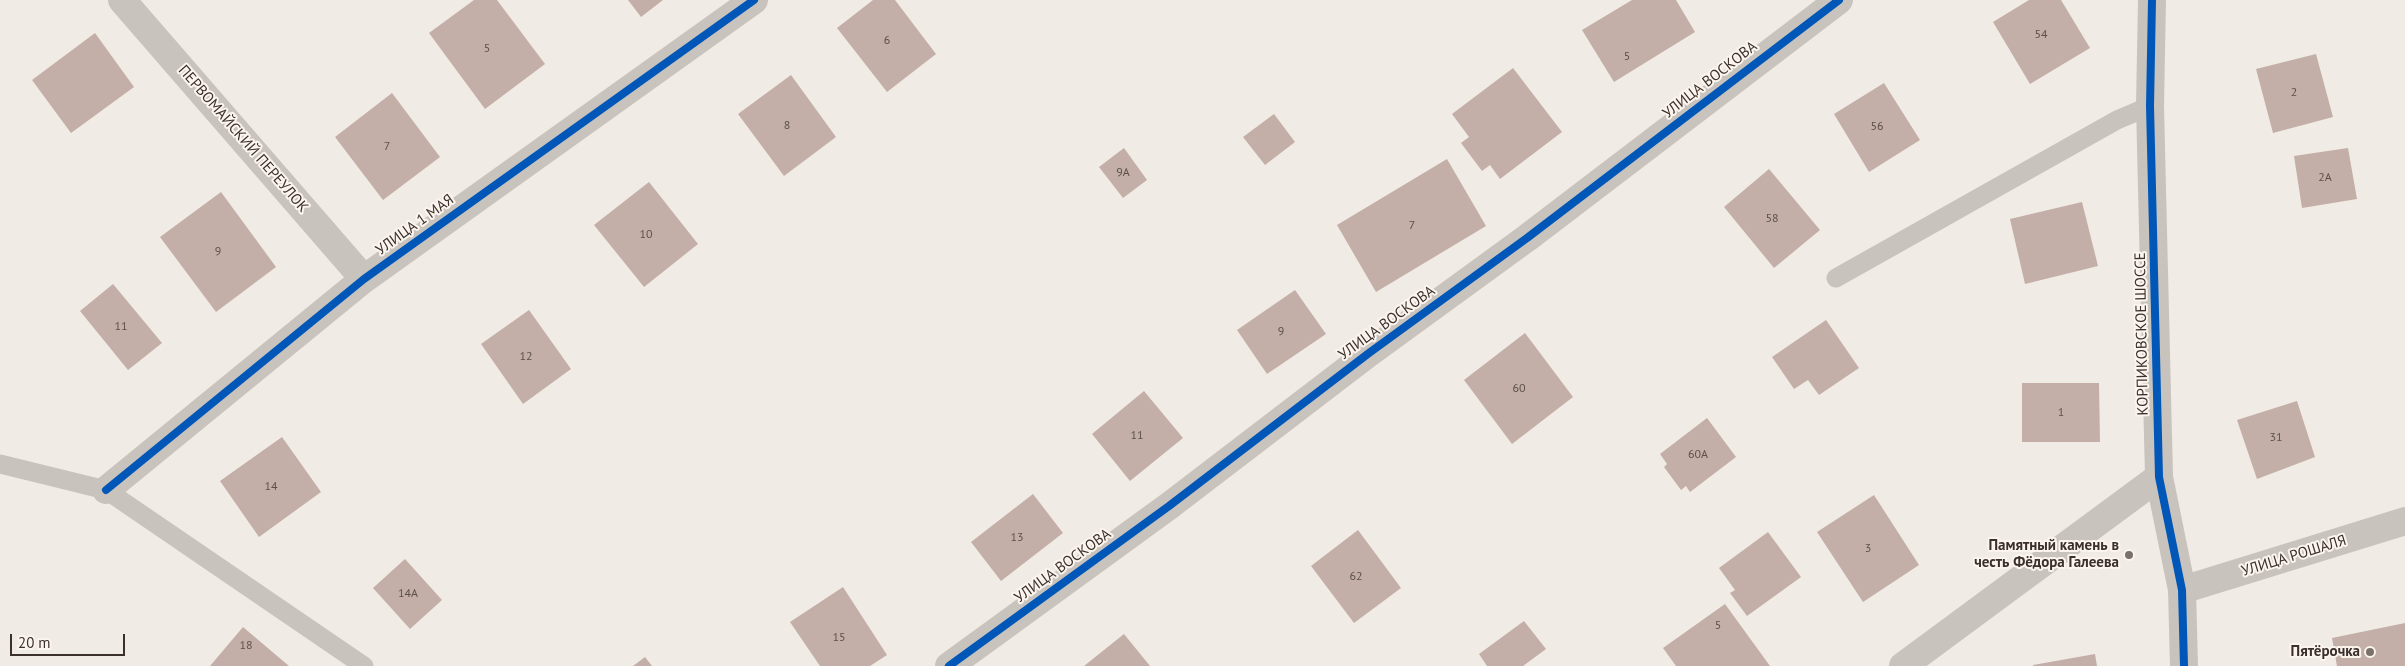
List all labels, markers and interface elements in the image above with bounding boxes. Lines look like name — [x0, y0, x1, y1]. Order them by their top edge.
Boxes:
house number: 54 — [2034, 28, 2048, 42]
house number: 6 — [884, 34, 890, 48]
street label: УЛИЦА ВОСКОВА — [1659, 38, 1761, 122]
house number: 5 — [484, 42, 490, 56]
house number: 5 — [1624, 50, 1630, 64]
street label: ПЕРВОМАЙСКИЙ ПЕРЕУЛОК — [174, 62, 312, 216]
house number: 2 — [2291, 86, 2297, 100]
house number: 8 — [784, 119, 790, 133]
house number: 56 — [1870, 120, 1884, 134]
house number: 7 — [384, 140, 390, 154]
house number: 9А — [1116, 166, 1130, 180]
house number: 2А — [2318, 171, 2332, 185]
street label: УЛИЦА 1 МАЯ — [373, 191, 457, 259]
house number: 58 — [1765, 212, 1779, 226]
house number: 7 — [1409, 219, 1415, 233]
house number: 10 — [639, 228, 653, 242]
house number: 9 — [215, 245, 221, 259]
street label: КОРПИКОВСКОЕ ШОССЕ — [2132, 252, 2152, 416]
street label: УЛИЦА ВОСКОВА — [1335, 282, 1439, 364]
house number: 11 — [114, 320, 128, 334]
house number: 9 — [1278, 325, 1284, 339]
house number: 12 — [519, 350, 533, 364]
house number: 60 — [1512, 382, 1526, 396]
house number: 1 — [2058, 406, 2064, 420]
house number: 11 — [1130, 429, 1144, 443]
house number: 31 — [2269, 431, 2283, 445]
house number: 60А — [1688, 448, 1708, 462]
house number: 14 — [264, 480, 278, 494]
street label: УЛИЦА ВОСКОВА — [1011, 525, 1115, 607]
house number: 13 — [1010, 531, 1024, 545]
street label: УЛИЦА РОШАЛЯ — [2239, 532, 2349, 580]
place label: Памятный камень в честь Фёдора Галеева — [1974, 537, 2119, 572]
house number: 3 — [1865, 542, 1871, 556]
marker: Памятный камень в честь Фёдора Галеева — [2123, 549, 2135, 561]
house number: 62 — [1349, 570, 1363, 584]
house number: 14А — [398, 587, 418, 601]
house number: 5 — [1715, 619, 1721, 633]
scale bar — [12, 624, 128, 656]
house number: 15 — [832, 631, 846, 645]
text: 20 m — [18, 633, 51, 652]
house number: 18 — [239, 639, 253, 653]
place label: Пятёрочка — [2291, 643, 2360, 661]
marker: Пятёрочка — [2364, 646, 2376, 658]

